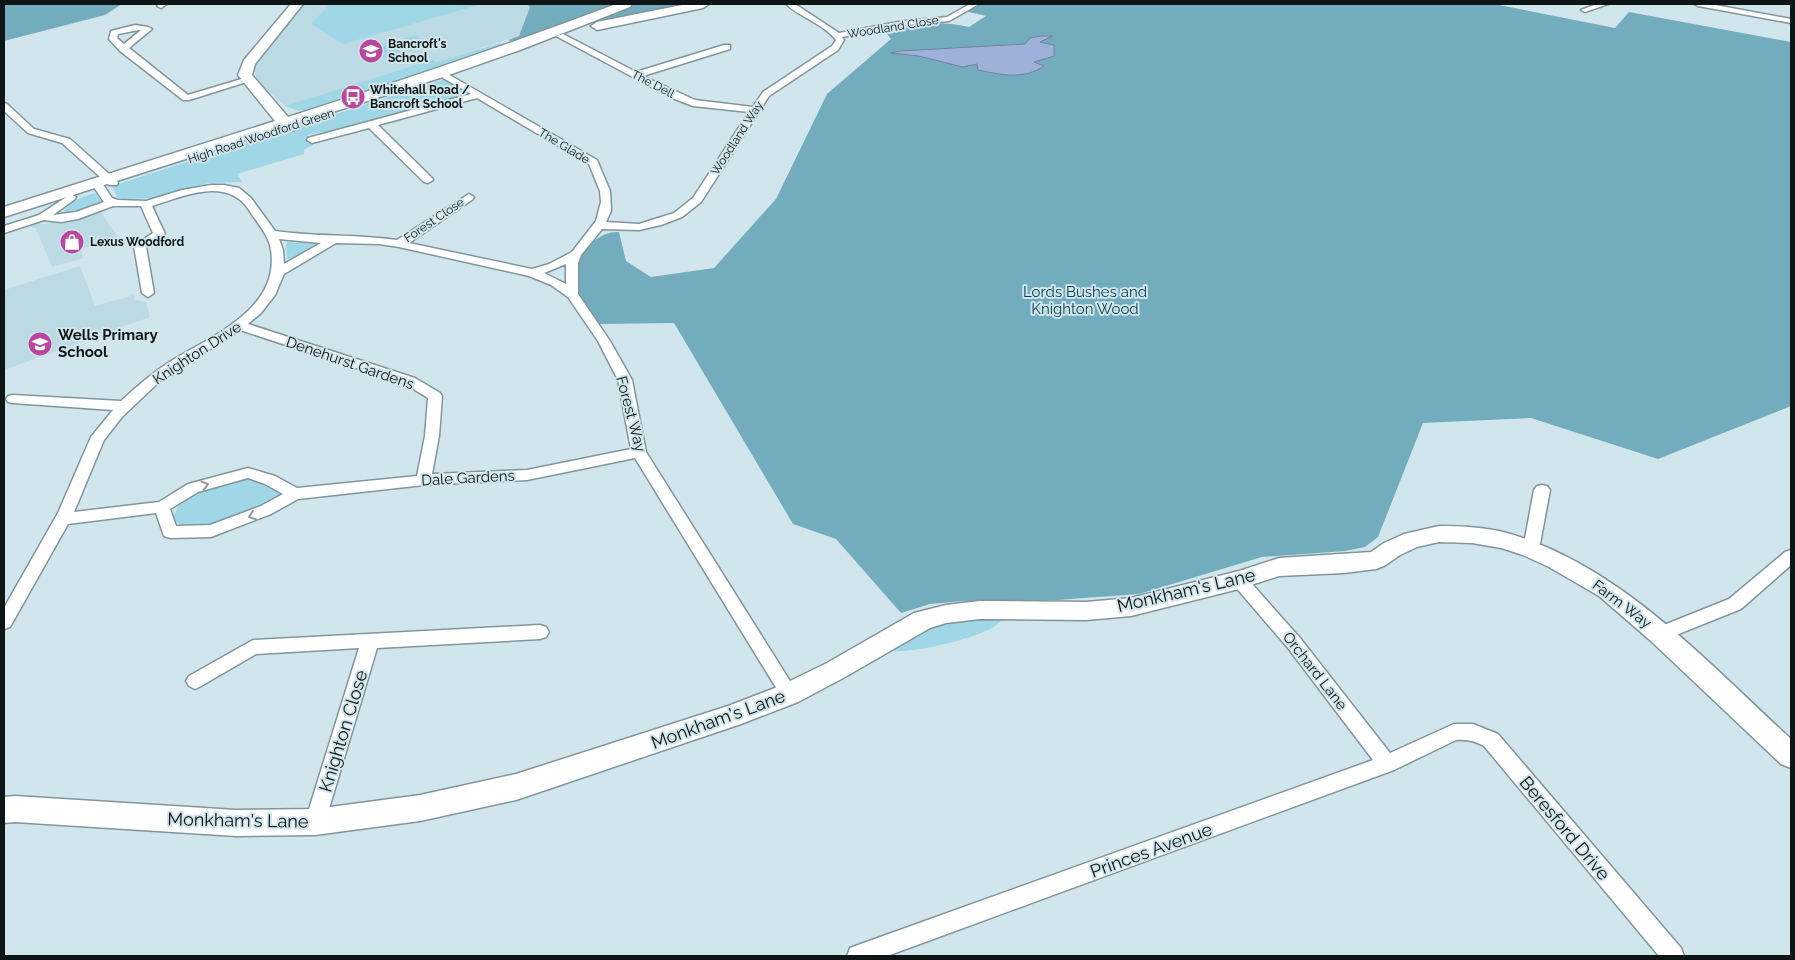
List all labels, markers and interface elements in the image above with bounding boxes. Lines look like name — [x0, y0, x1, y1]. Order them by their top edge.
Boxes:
street label: Woodland Close — [846, 13, 940, 41]
place label: Bancroft's School — [388, 37, 447, 65]
school or university icon: Bancroft's School — [358, 38, 384, 64]
street label: The Dell — [629, 67, 678, 101]
place label: Whitehall Road / Bancroft School — [370, 83, 471, 111]
bus stop icon: Whitehall Road / Bancroft School — [340, 84, 366, 110]
street label: Woodland Way — [708, 98, 766, 178]
street label: High Road Woodford Green — [186, 106, 336, 166]
street label: The Glade — [536, 125, 592, 167]
street label: Forest Close — [401, 195, 467, 245]
shop icon: Lexus Woodford — [59, 229, 85, 255]
place label: Lexus Woodford — [90, 235, 184, 249]
park label: Lords Bushes and Knighton Wood — [1023, 283, 1147, 318]
street label: Knighton Drive — [149, 318, 245, 388]
place label: Wells Primary School — [58, 326, 159, 361]
school or university icon: Wells Primary School — [27, 331, 53, 357]
street label: Denehurst Gardens — [284, 333, 416, 393]
street label: Forest Way — [612, 374, 650, 454]
street label: Dale Gardens — [421, 467, 515, 489]
one-way arrow — [200, 480, 208, 490]
one-way arrow — [248, 510, 257, 520]
street label: Monkham's Lane — [1115, 564, 1258, 616]
street label: Farm Way — [1589, 576, 1655, 632]
street label: Orchard Lane — [1279, 628, 1351, 714]
street label: Knighton Close — [314, 667, 372, 795]
street label: Monkham's Lane — [648, 685, 788, 753]
street label: Beresford Drive — [1515, 772, 1615, 884]
street label: Monkham's Lane — [167, 808, 309, 832]
street label: Princes Avenue — [1087, 818, 1215, 882]

